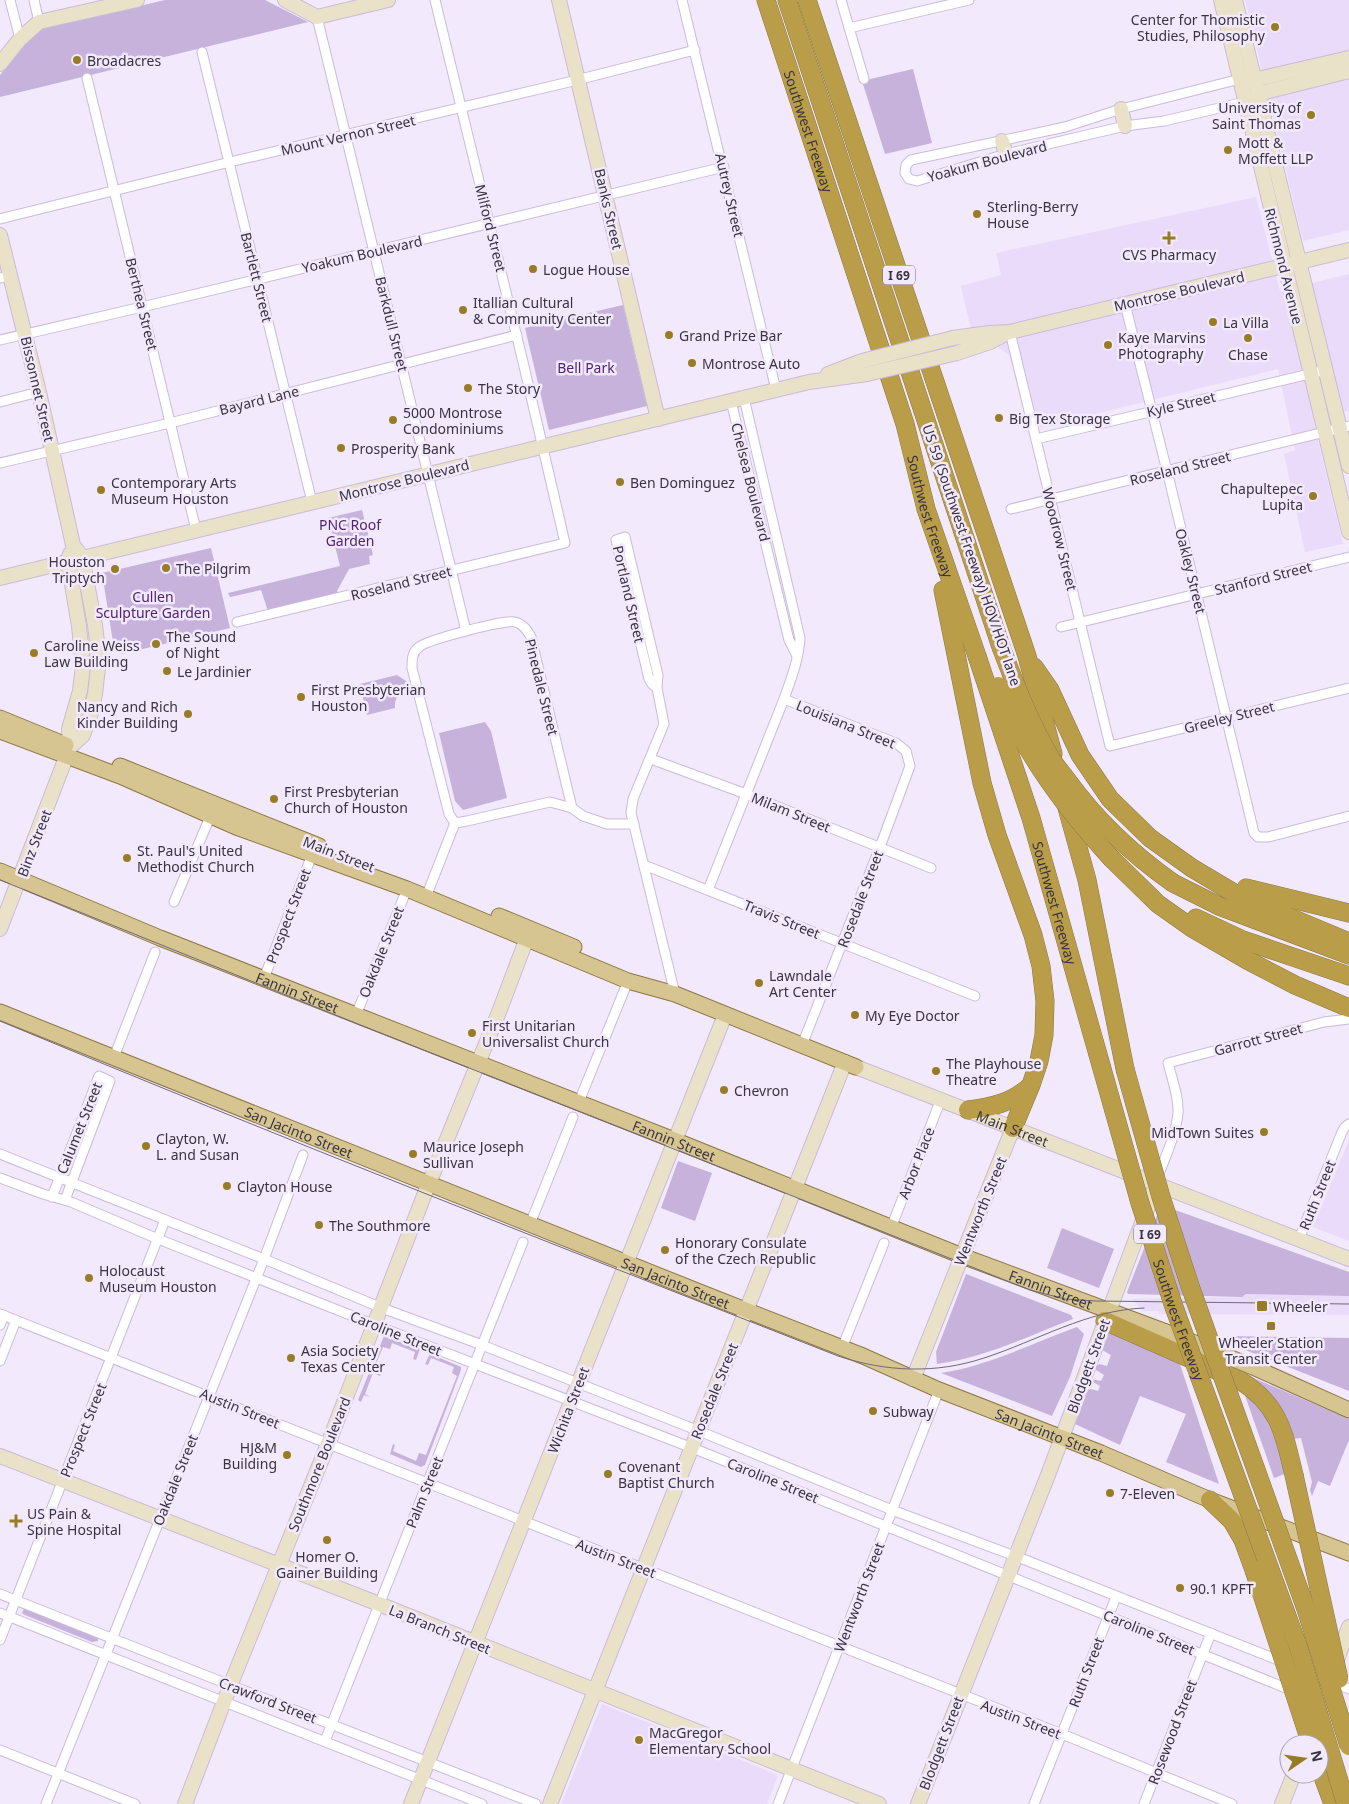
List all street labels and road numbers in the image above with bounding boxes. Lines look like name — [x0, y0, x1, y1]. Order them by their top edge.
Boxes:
street label: Southwest Freeway — [780, 68, 838, 195]
street label: Mount Vernon Street — [279, 110, 417, 160]
street label: Yoakum Boulevard — [925, 136, 1049, 186]
street label: Autrey Street — [711, 151, 749, 239]
street label: Banks Street — [590, 167, 628, 251]
street label: Milford Street — [471, 182, 511, 274]
street label: Richmond Avenue — [1260, 206, 1308, 326]
street label: Bartlett Street — [237, 230, 277, 324]
street label: Yoakum Boulevard — [300, 231, 424, 277]
street label: Berthea Street — [121, 256, 163, 352]
road number: I 69 — [883, 266, 915, 284]
street label: Montrose Boulevard — [1112, 267, 1246, 315]
street label: Barkdull Street — [371, 274, 413, 374]
street label: Bissonnet Street — [17, 334, 59, 444]
street label: Bayard Lane — [217, 381, 301, 419]
street label: Kyle Street — [1145, 387, 1217, 421]
street label: Chelsea Boulevard — [727, 421, 775, 543]
street label: US 59 (Southwest Freeway) HOV/HOT lane — [918, 422, 1026, 688]
street label: Roseland Street — [1128, 446, 1232, 490]
street label: Southwest Freeway — [903, 453, 959, 581]
street label: Montrose Boulevard — [337, 455, 471, 505]
street label: Woodrow Street — [1038, 485, 1082, 593]
street label: Oakley Street — [1171, 526, 1211, 616]
street label: Portland Street — [609, 544, 649, 644]
street label: Stanford Street — [1212, 557, 1314, 599]
street label: Roseland Street — [349, 561, 453, 605]
street label: Pinedale Street — [521, 637, 563, 737]
street label: Louisiana Street — [794, 695, 898, 753]
street label: Greeley Street — [1182, 697, 1276, 737]
street label: Milam Street — [749, 788, 833, 836]
street label: Binz Street — [12, 807, 56, 879]
street label: Main Street — [300, 832, 378, 876]
street label: Southwest Freeway — [1029, 839, 1082, 968]
street label: Rosedale Street — [833, 848, 887, 950]
street label: Prospect Street — [261, 866, 315, 966]
street label: Travis Street — [741, 895, 823, 943]
street label: Oakdale Street — [354, 903, 408, 1001]
street label: Fannin Street — [253, 967, 342, 1017]
street label: Garrott Street — [1212, 1018, 1304, 1060]
street label: Calumet Street — [52, 1079, 106, 1177]
street label: San Jacinto Street — [242, 1101, 356, 1162]
street label: Main Street — [974, 1105, 1051, 1151]
street label: Fannin Street — [630, 1115, 718, 1165]
street label: Arbor Place — [894, 1124, 938, 1202]
street label: Wentworth Street — [949, 1154, 1011, 1268]
street label: Ruth Street — [1294, 1157, 1340, 1233]
road number: I 69 — [1134, 1224, 1166, 1244]
street label: San Jacinto Street — [619, 1252, 733, 1313]
street label: Southwest Freeway — [1149, 1257, 1210, 1384]
street label: Fannin Street — [1007, 1265, 1095, 1313]
street label: Caroline Street — [347, 1306, 445, 1360]
street label: Blodgett Street — [1062, 1316, 1114, 1416]
street label: Rosedale Street — [686, 1340, 742, 1442]
street label: Wichita Street — [543, 1364, 593, 1456]
street label: Prospect Street — [55, 1380, 111, 1480]
street label: Austin Street — [197, 1383, 283, 1433]
street label: Southmore Boulevard — [283, 1394, 355, 1534]
street label: San Jacinto Street — [993, 1403, 1107, 1463]
street label: Oakdale Street — [148, 1431, 202, 1529]
street label: Palm Street — [401, 1453, 447, 1531]
street label: Caroline Street — [724, 1453, 822, 1507]
street label: Austin Street — [573, 1534, 659, 1582]
street label: Wentworth Street — [829, 1539, 889, 1655]
street label: La Branch Street — [386, 1600, 494, 1658]
street label: Caroline Street — [1100, 1605, 1198, 1659]
street label: Ruth Street — [1064, 1634, 1108, 1710]
street label: Crawford Street — [216, 1673, 320, 1727]
street label: Rosewood Street — [1143, 1677, 1201, 1787]
street label: Blodgett Street — [914, 1693, 968, 1793]
street label: Austin Street — [978, 1695, 1064, 1743]

